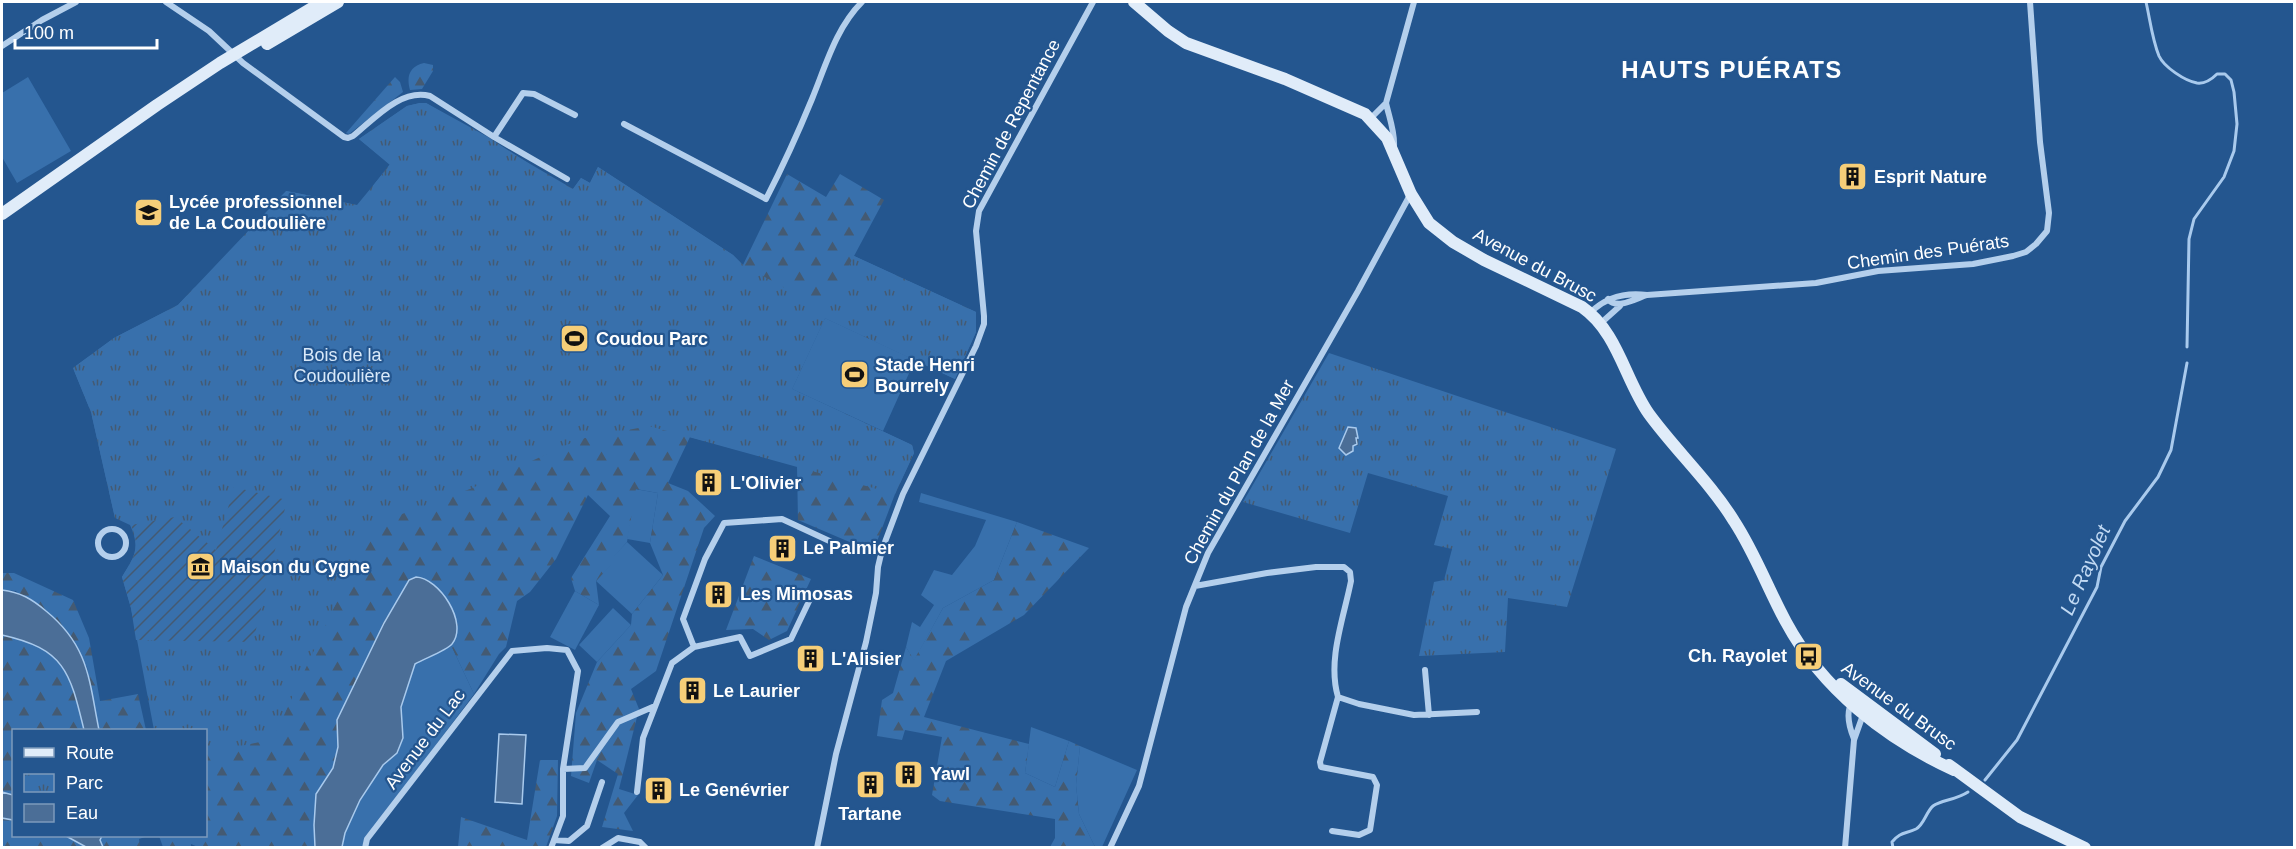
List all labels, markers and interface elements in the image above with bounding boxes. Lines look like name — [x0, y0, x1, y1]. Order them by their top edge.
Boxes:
scale bar — [15, 12, 158, 50]
text: 100 m — [24, 23, 74, 43]
street label: Chemin de Repentance — [958, 36, 1064, 212]
district label: HAUTS PUÉRATS — [1621, 56, 1843, 83]
building icon: Esprit Nature — [1837, 161, 1869, 193]
place label: Esprit Nature — [1874, 167, 1987, 187]
place label: Lycée professionnel de La Coudoulière — [169, 192, 342, 233]
school or university icon: Lycée professionnel de La Coudoulière — [132, 196, 164, 228]
street label: Avenue du Brusc — [1470, 224, 1600, 306]
street label: Chemin des Puérats — [1846, 231, 2010, 273]
sports icon: Coudou Parc — [559, 323, 591, 355]
place label: Coudou Parc — [596, 329, 708, 349]
park label: Bois de la Coudoulière — [293, 345, 391, 386]
place label: Stade Henri Bourrely — [875, 355, 975, 396]
sports icon: Stade Henri Bourrely — [838, 359, 870, 391]
street label: Chemin du Plan de la Mer — [1180, 376, 1298, 568]
building icon: L'Olivier — [693, 467, 725, 499]
place label: L'Olivier — [730, 473, 801, 493]
water label: Le Rayolet — [2056, 521, 2115, 618]
building icon: Le Palmier — [766, 532, 798, 564]
place label: Le Palmier — [803, 538, 894, 558]
museum icon: Maison du Cygne — [184, 551, 216, 583]
place label: Maison du Cygne — [221, 557, 370, 577]
building icon: Les Mimosas — [703, 578, 735, 610]
place label: Les Mimosas — [740, 584, 853, 604]
bus stop icon: Ch. Rayolet — [1792, 640, 1824, 672]
building icon: L'Alisier — [794, 643, 826, 675]
place label: Ch. Rayolet — [1688, 646, 1787, 666]
place label: L'Alisier — [831, 649, 901, 669]
street label: Avenue du Brusc — [1838, 658, 1960, 754]
building icon: Le Laurier — [676, 675, 708, 707]
place label: Le Laurier — [713, 681, 800, 701]
street label: Avenue du Lac — [381, 685, 469, 793]
legend — [12, 729, 207, 837]
text: Route — [66, 743, 114, 763]
building icon: Yawl — [893, 758, 925, 790]
place label: Yawl — [930, 764, 970, 784]
building icon: Tartane — [854, 769, 886, 801]
text: Parc — [66, 773, 103, 793]
building icon: Le Genévrier — [642, 774, 674, 806]
place label: Le Genévrier — [679, 780, 789, 800]
text: Eau — [66, 803, 98, 823]
place label: Tartane — [838, 804, 902, 824]

